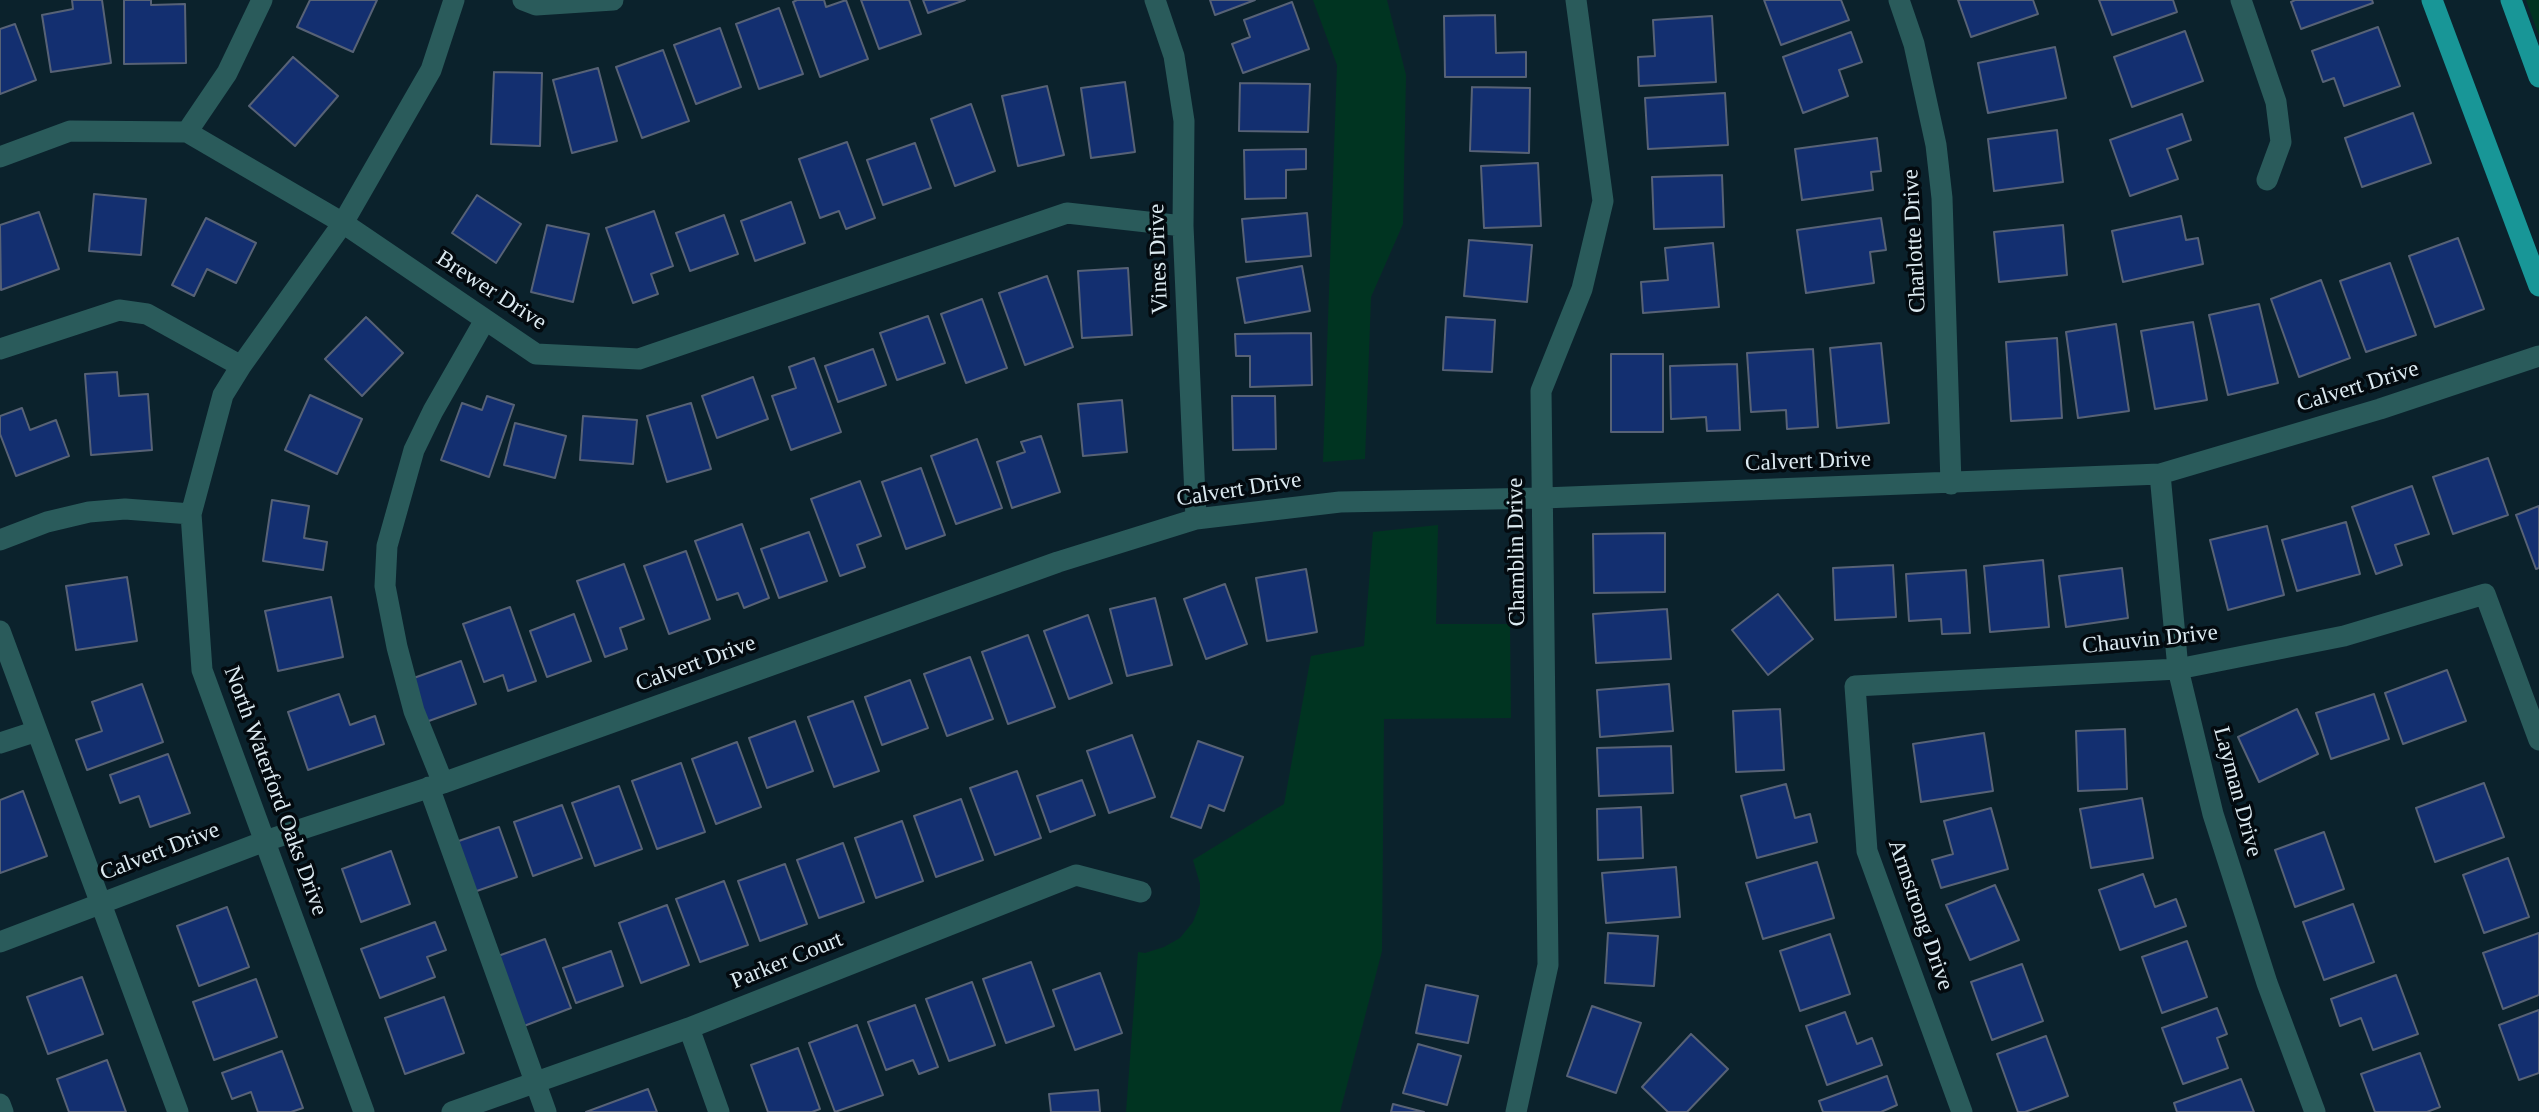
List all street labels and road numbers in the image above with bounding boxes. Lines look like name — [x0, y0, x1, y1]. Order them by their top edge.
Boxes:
street label: Charlotte Drive — [1897, 169, 1933, 313]
street label: Vines Drive — [1143, 203, 1175, 315]
street label: Brewer Drive — [431, 245, 551, 337]
street label: Calvert Drive — [2294, 355, 2422, 419]
street label: Calvert Drive — [1745, 446, 1871, 478]
street label: Calvert Drive — [1175, 467, 1303, 513]
street label: Chamblin Drive — [1502, 477, 1532, 627]
street label: Chauvin Drive — [2081, 619, 2219, 661]
street label: Calvert Drive — [632, 630, 760, 698]
street label: North Waterford Oaks Drive — [217, 663, 333, 919]
street label: Layman Drive — [2206, 724, 2268, 860]
street label: Calvert Drive — [96, 817, 224, 887]
street label: Armstrong Drive — [1881, 836, 1959, 994]
street label: Parker Court — [727, 926, 847, 996]

